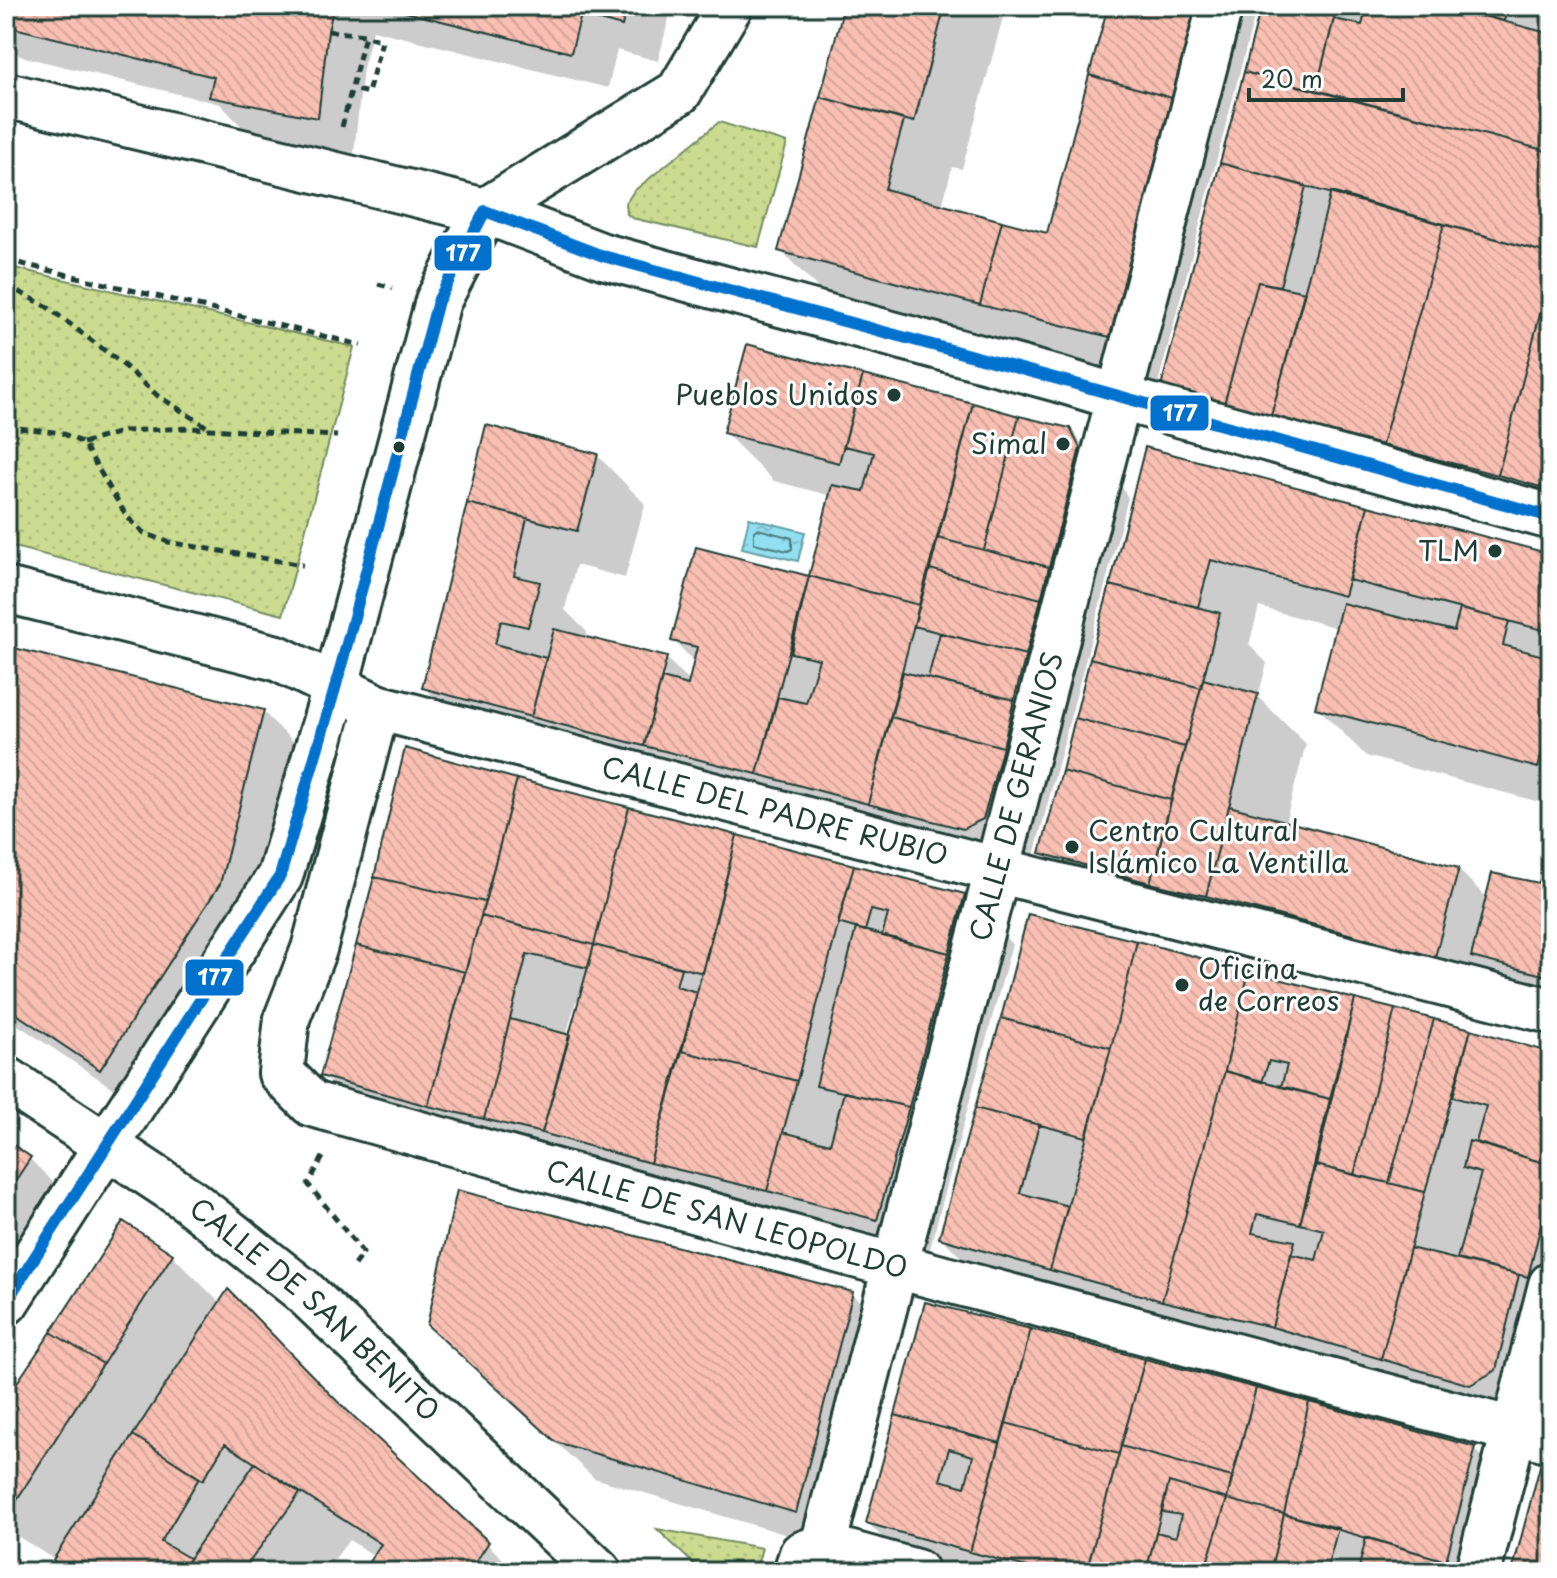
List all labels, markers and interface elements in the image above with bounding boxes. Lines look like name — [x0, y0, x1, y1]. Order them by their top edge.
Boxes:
scale bar — [1249, 52, 1403, 102]
text: 20 m — [1261, 60, 1323, 96]
line badge: 177 — [433, 234, 493, 272]
text: 177 — [446, 235, 481, 268]
place label: Pueblos Unidos — [675, 372, 878, 415]
marker: Pueblos Unidos — [885, 386, 903, 404]
line badge: 177 — [1149, 394, 1210, 432]
text: 177 — [1163, 395, 1198, 428]
place label: Simal — [971, 421, 1047, 464]
marker: Simal — [1054, 435, 1072, 453]
unlabelled marker — [391, 439, 407, 455]
place label: TLM — [1418, 528, 1479, 571]
marker: TLM — [1486, 542, 1504, 560]
street label: CALLE DE GERANIOS — [957, 647, 1073, 945]
street label: CALLE DEL PADRE RUBIO — [597, 744, 953, 876]
place label: Centro Cultural Islámico La Ventilla — [1088, 808, 1349, 883]
marker: Centro Cultural Islámico La Ventilla — [1063, 838, 1081, 856]
place label: Oficina de Correos — [1198, 946, 1339, 1021]
line badge: 177 — [184, 958, 245, 997]
text: 177 — [198, 959, 233, 992]
marker: Oficina de Correos — [1173, 976, 1191, 994]
street label: CALLE DE SAN LEOPOLDO — [542, 1147, 913, 1288]
street label: CALLE DE SAN BENITO — [181, 1186, 450, 1430]

